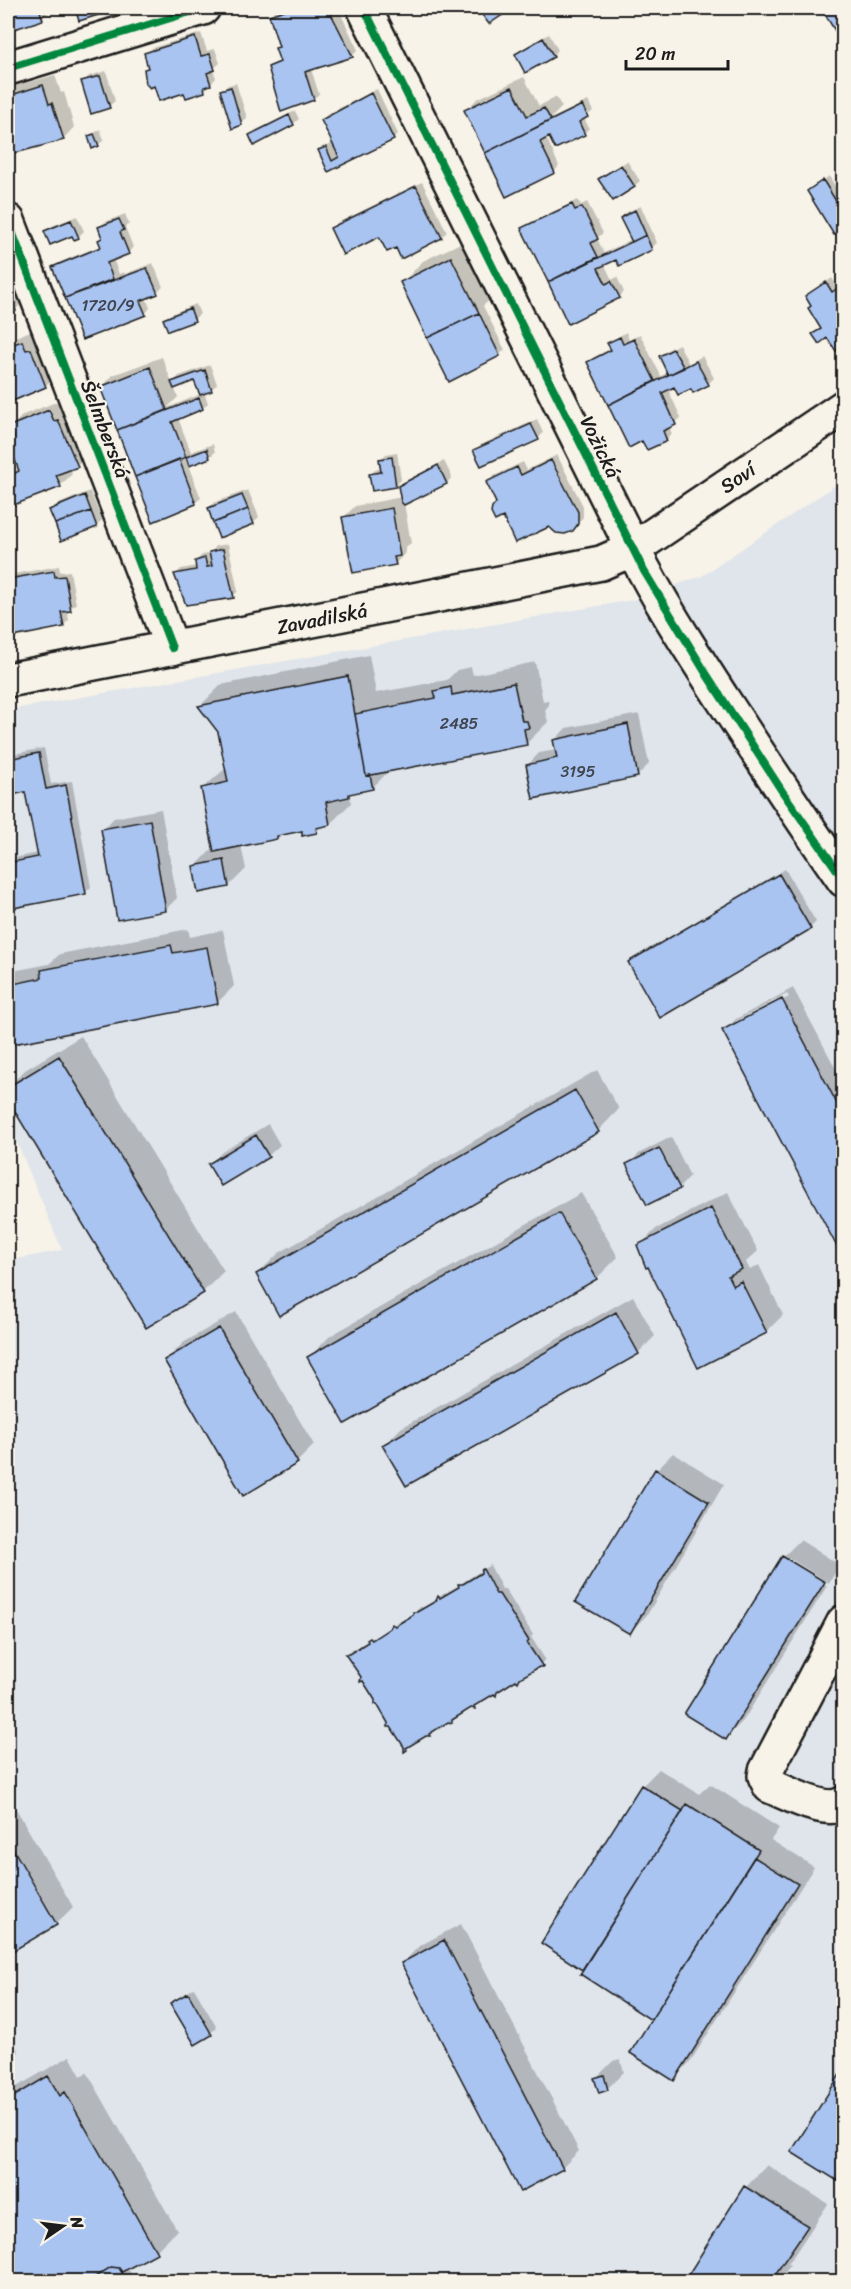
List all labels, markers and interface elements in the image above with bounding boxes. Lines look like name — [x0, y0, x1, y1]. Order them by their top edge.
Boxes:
scale bar — [626, 33, 728, 71]
text: 20 m — [635, 38, 675, 70]
house number: 1720/9 — [81, 291, 135, 320]
street label: Šelmberská — [70, 375, 140, 483]
street label: Vožická — [570, 410, 630, 484]
street label: Soví — [713, 452, 765, 503]
street label: Zavadilská — [274, 593, 370, 645]
house number: 2485 — [440, 709, 479, 738]
house number: 3195 — [560, 757, 596, 786]
north arrow — [33, 2196, 93, 2256]
text: N — [61, 2213, 93, 2232]

